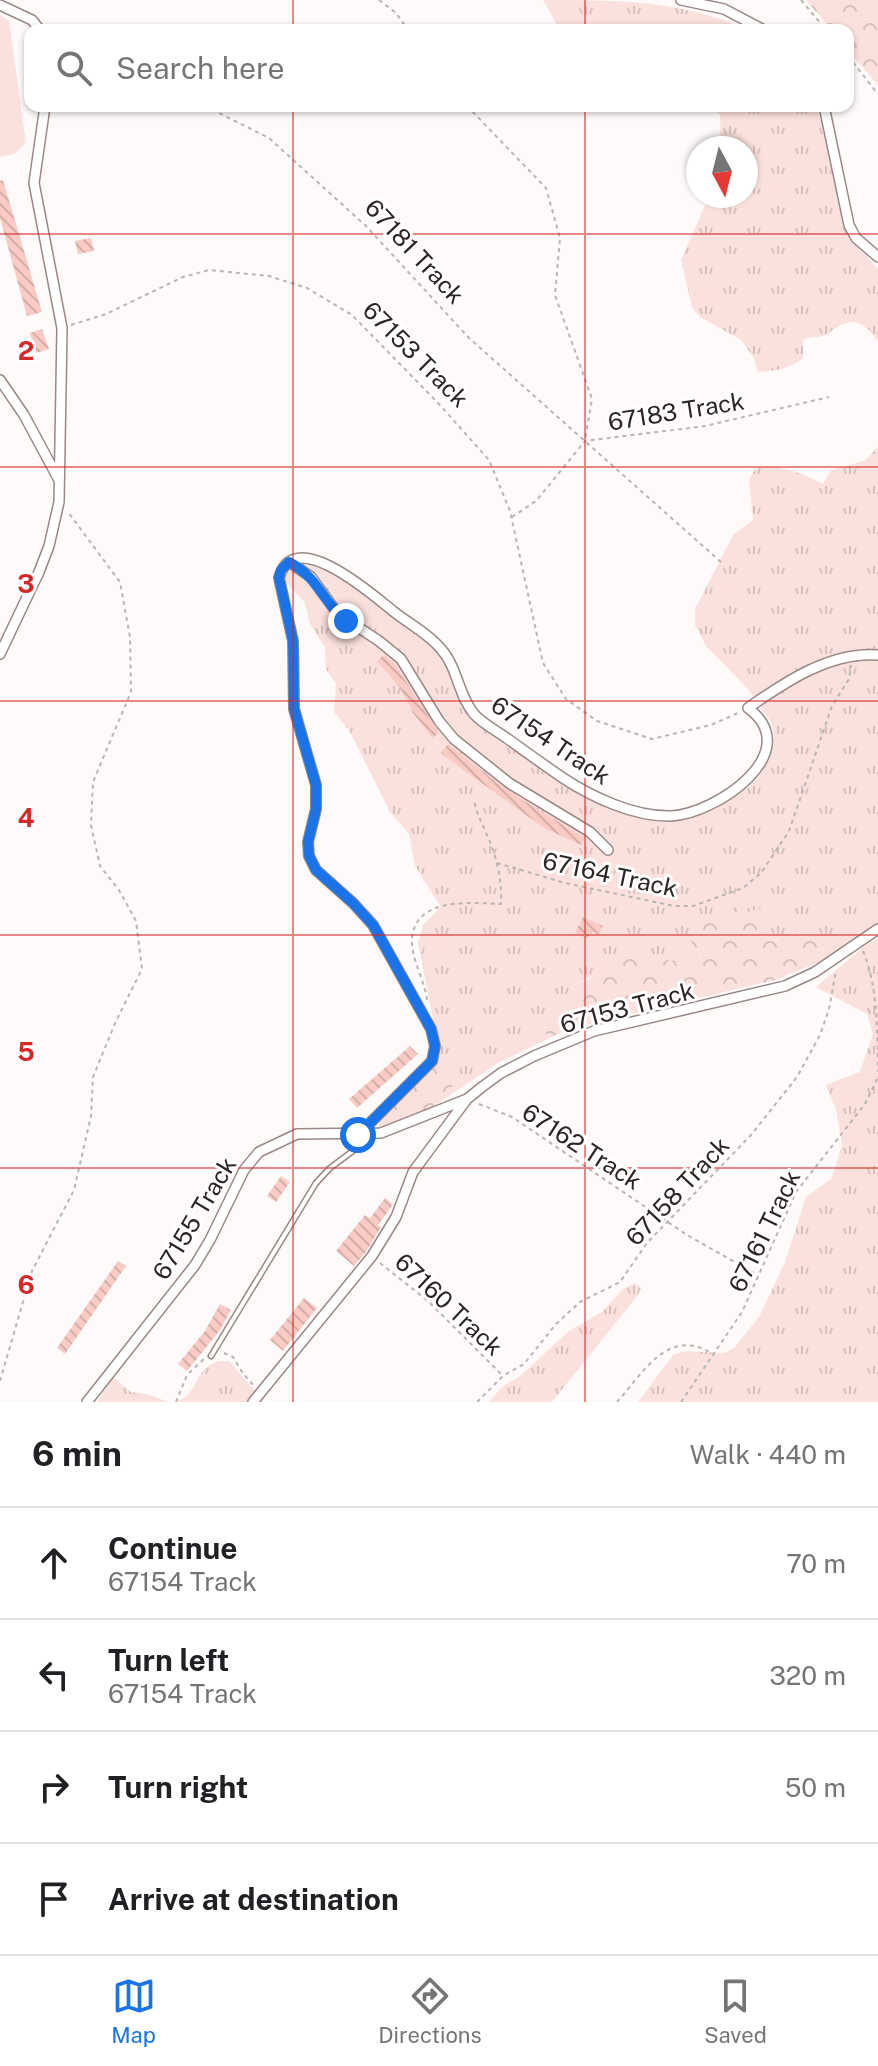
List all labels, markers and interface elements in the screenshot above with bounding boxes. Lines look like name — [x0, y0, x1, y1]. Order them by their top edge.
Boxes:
search box — [24, 24, 854, 112]
icon: search — [52, 46, 96, 90]
text: Search here — [116, 50, 284, 86]
north arrow — [686, 136, 758, 208]
street label: 67181 Track — [360, 193, 470, 309]
street label: 67153 Track — [357, 295, 475, 413]
text: 2 — [18, 335, 34, 366]
street label: 67183 Track — [606, 386, 746, 436]
text: 3 — [17, 568, 35, 599]
route end — [328, 603, 364, 639]
street label: 67154 Track — [486, 690, 616, 790]
text: 4 — [17, 802, 35, 833]
street label: 67164 Track — [540, 846, 680, 902]
street label: 67153 Track — [557, 976, 697, 1038]
text: 5 — [17, 1036, 35, 1067]
street label: 67162 Track — [517, 1097, 647, 1195]
route start — [340, 1117, 376, 1153]
street label: 67158 Track — [620, 1131, 734, 1251]
street label: 67155 Track — [147, 1152, 241, 1284]
street label: 67161 Track — [723, 1166, 805, 1296]
street label: 67160 Track — [390, 1247, 508, 1361]
text: 6 — [17, 1269, 35, 1300]
text: 6 min — [32, 1434, 122, 1474]
text: Walk · 440 m — [690, 1439, 846, 1470]
text: Continue — [108, 1530, 238, 1566]
icon: ahead — [32, 1541, 76, 1585]
text: 70 m — [786, 1548, 846, 1579]
text: 67154 Track — [108, 1566, 257, 1597]
text: Turn left — [108, 1642, 229, 1678]
icon: left — [32, 1653, 76, 1697]
text: 320 m — [769, 1660, 846, 1691]
text: 67154 Track — [108, 1678, 257, 1709]
icon: right — [32, 1765, 76, 1809]
text: Turn right — [108, 1769, 248, 1805]
text: 50 m — [785, 1772, 846, 1803]
icon: arrive — [32, 1877, 76, 1921]
text: Arrive at destination — [108, 1881, 399, 1917]
tab: Map — [111, 1974, 156, 2048]
tab: Directions — [378, 1974, 482, 2048]
tab: Saved — [704, 1974, 767, 2048]

